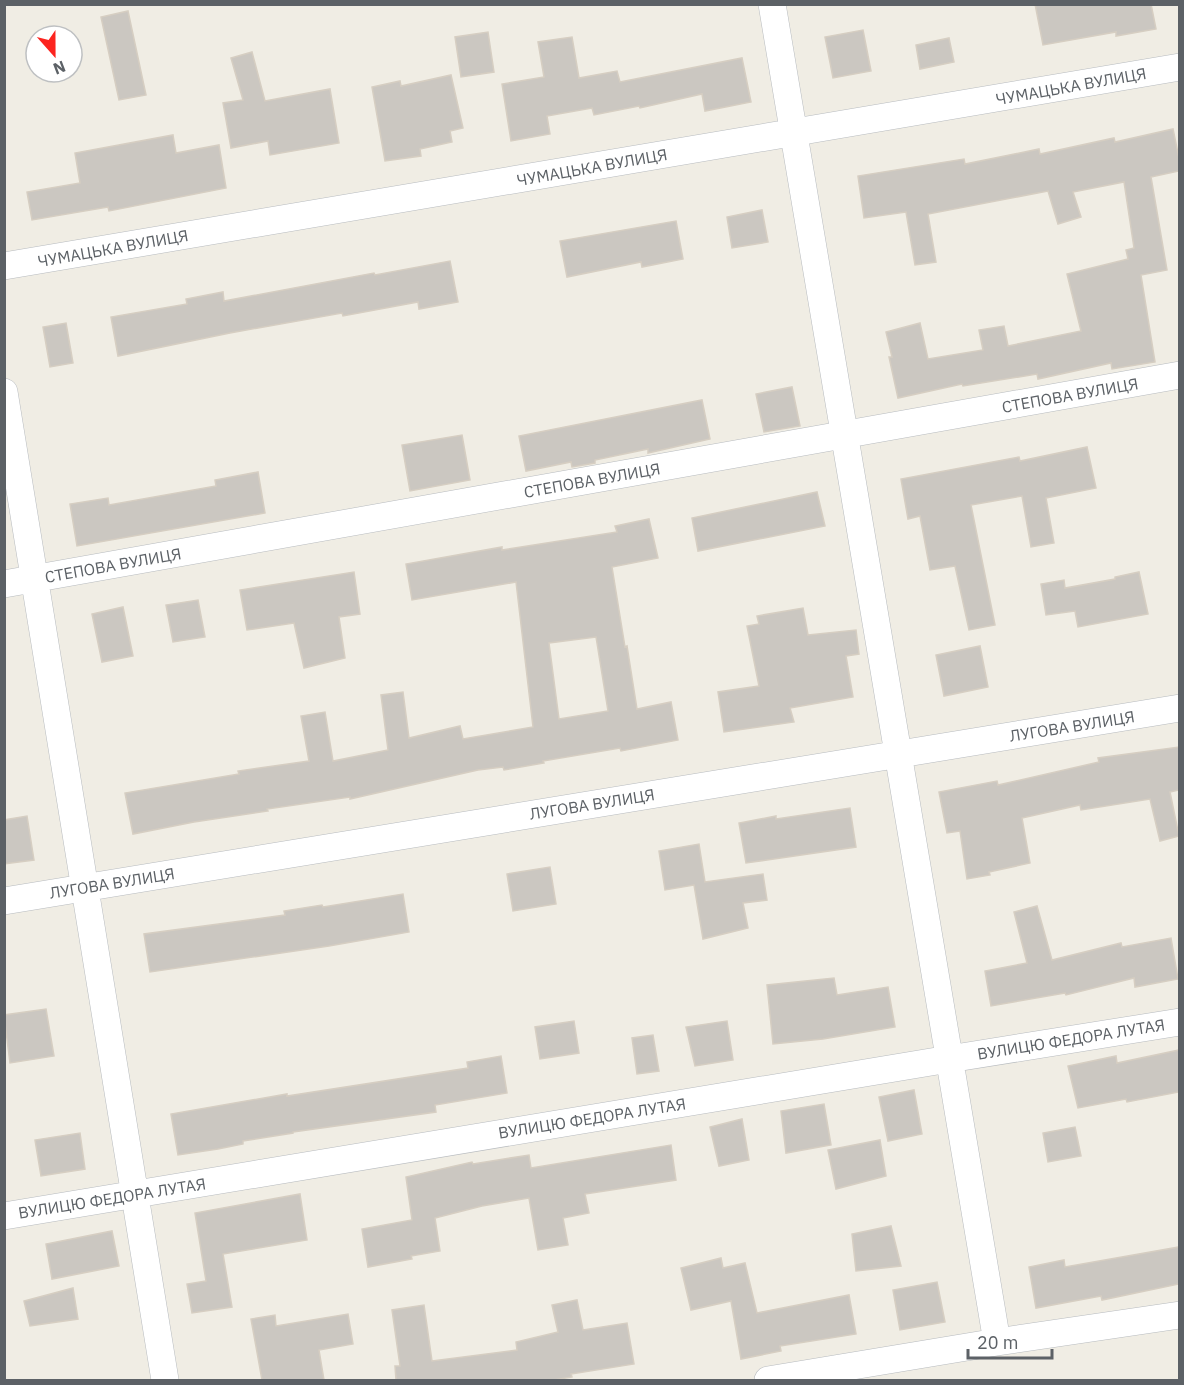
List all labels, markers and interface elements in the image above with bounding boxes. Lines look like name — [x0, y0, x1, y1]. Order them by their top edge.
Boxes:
north arrow — [24, 24, 84, 84]
text: N — [50, 57, 68, 79]
street label: ЧУМАЦЬКА ВУЛИЦЯ — [994, 63, 1148, 109]
street label: ЧУМАЦЬКА ВУЛИЦЯ — [515, 144, 669, 190]
street label: ЧУМАЦЬКА ВУЛИЦЯ — [36, 225, 190, 271]
street label: СТЕПОВА ВУЛИЦЯ — [1000, 373, 1140, 417]
street label: СТЕПОВА ВУЛИЦЯ — [522, 458, 662, 502]
street label: СТЕПОВА ВУЛИЦЯ — [43, 543, 183, 587]
street label: ЛУГОВА ВУЛИЦЯ — [1008, 706, 1136, 746]
street label: ЛУГОВА ВУЛИЦЯ — [528, 784, 656, 824]
street label: ЛУГОВА ВУЛИЦЯ — [48, 863, 176, 903]
street label: ВУЛИЦЮ ФЕДОРА ЛУТАЯ — [976, 1014, 1166, 1064]
street label: ВУЛИЦЮ ФЕДОРА ЛУТАЯ — [497, 1093, 687, 1143]
street label: ВУЛИЦЮ ФЕДОРА ЛУТАЯ — [17, 1173, 207, 1223]
scale bar — [968, 1322, 1052, 1360]
text: 20 m — [977, 1331, 1019, 1354]

